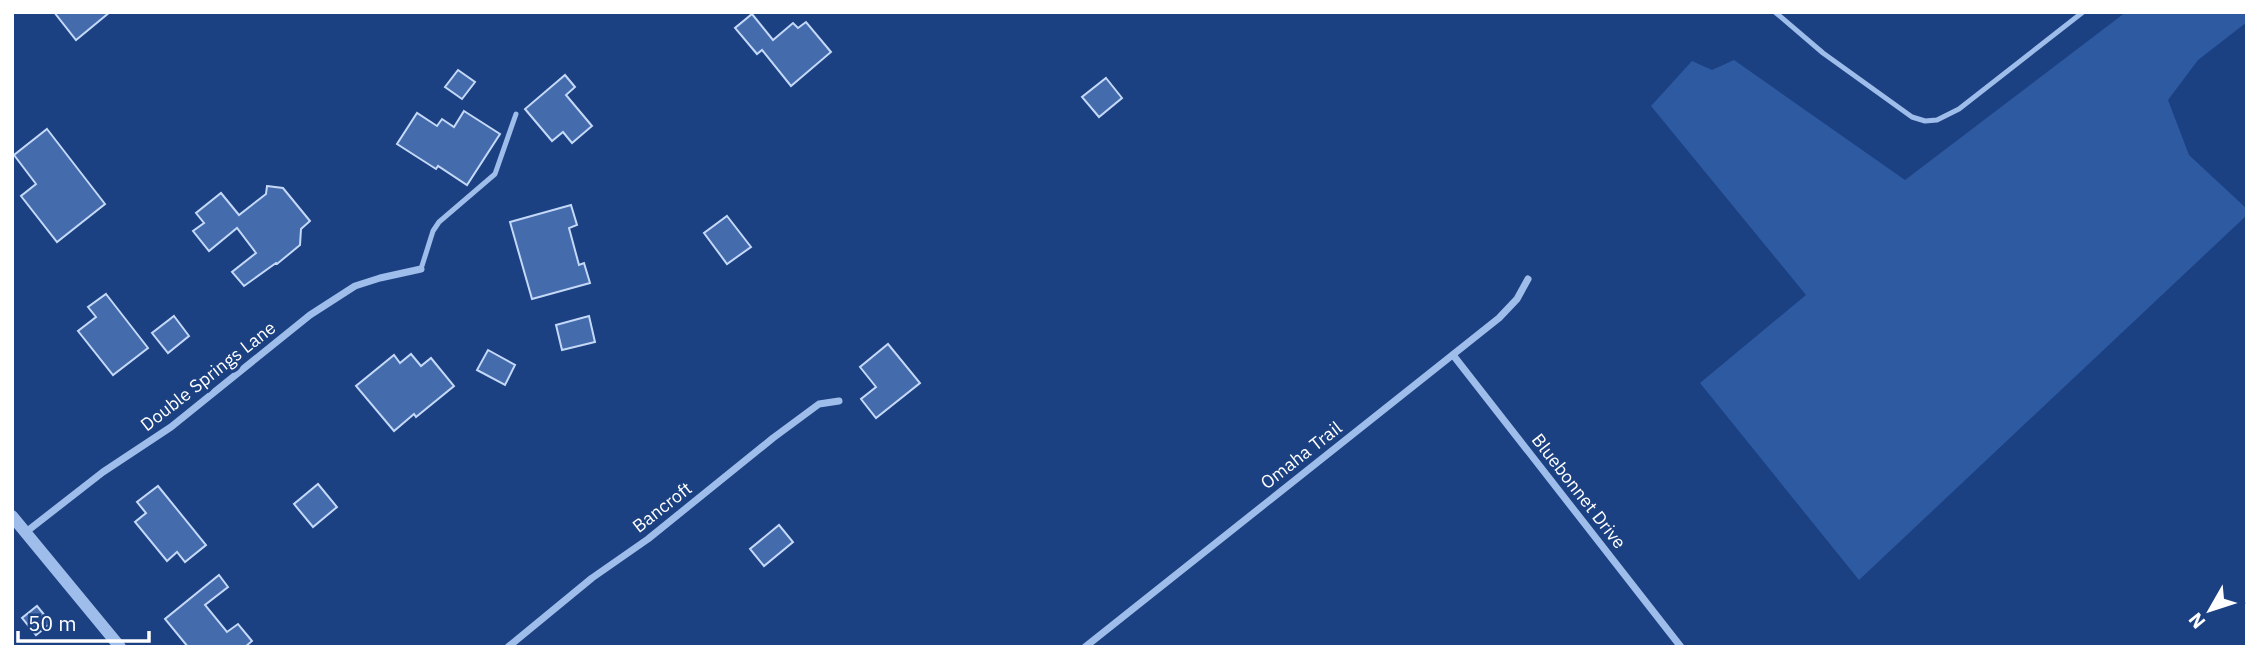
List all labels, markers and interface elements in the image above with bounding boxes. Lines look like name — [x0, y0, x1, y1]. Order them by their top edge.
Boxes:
street label: Double Springs Lane — [136, 316, 280, 436]
street label: Omaha Trail — [1256, 416, 1346, 494]
street label: Bluebonnet Drive — [1527, 429, 1631, 553]
street label: Bancroft — [628, 477, 696, 537]
north arrow — [2175, 575, 2245, 645]
scale bar — [18, 600, 149, 644]
text: N — [2183, 608, 2210, 634]
text: 50 m — [28, 609, 77, 637]

